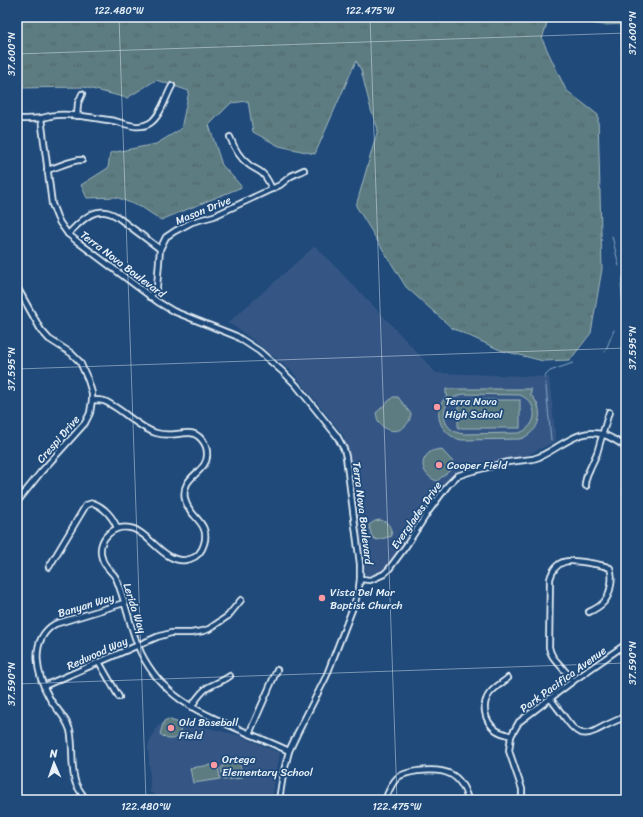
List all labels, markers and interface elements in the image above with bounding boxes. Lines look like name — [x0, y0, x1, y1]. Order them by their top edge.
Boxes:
text: 122.480°W — [94, 2, 144, 20]
text: 122.475°W — [346, 2, 395, 20]
text: 37.600°N — [624, 11, 642, 55]
text: 37.600°N — [3, 32, 21, 76]
street label: Mason Drive — [172, 191, 234, 230]
street label: Terra Nova Boulevard — [76, 226, 171, 304]
text: 37.595°N — [624, 326, 642, 370]
text: 37.595°N — [3, 347, 21, 391]
place label: Terra Nova High School — [445, 392, 503, 424]
marker: Terra Nova High School — [432, 402, 442, 412]
street label: Crespi Drive — [32, 411, 85, 468]
place label: Cooper Field — [447, 456, 508, 475]
marker: Cooper Field — [434, 460, 444, 470]
street label: Terra Nova Boulevard — [347, 461, 378, 567]
street label: Everglades Drive — [386, 477, 447, 553]
street label: Lerida Way — [117, 580, 152, 636]
place label: Vista Del Mar Baptist Church — [330, 583, 403, 615]
street label: Banyan Way — [56, 588, 117, 623]
marker: Vista Del Mar Baptist Church — [317, 593, 327, 603]
street label: Redwood Way — [64, 631, 131, 675]
street label: Park Pacifica Avenue — [516, 641, 611, 717]
text: 37.590°N — [624, 641, 642, 685]
text: 37.590°N — [3, 662, 21, 706]
place label: Old Baseball Field — [179, 713, 239, 745]
marker: Old Baseball Field — [166, 723, 176, 733]
north arrow — [34, 743, 74, 783]
text: N — [49, 744, 58, 763]
place label: Ortega Elementary School — [222, 750, 314, 782]
marker: Ortega Elementary School — [209, 760, 219, 770]
text: 122.480°W — [121, 798, 171, 816]
text: 122.475°W — [373, 798, 422, 816]

